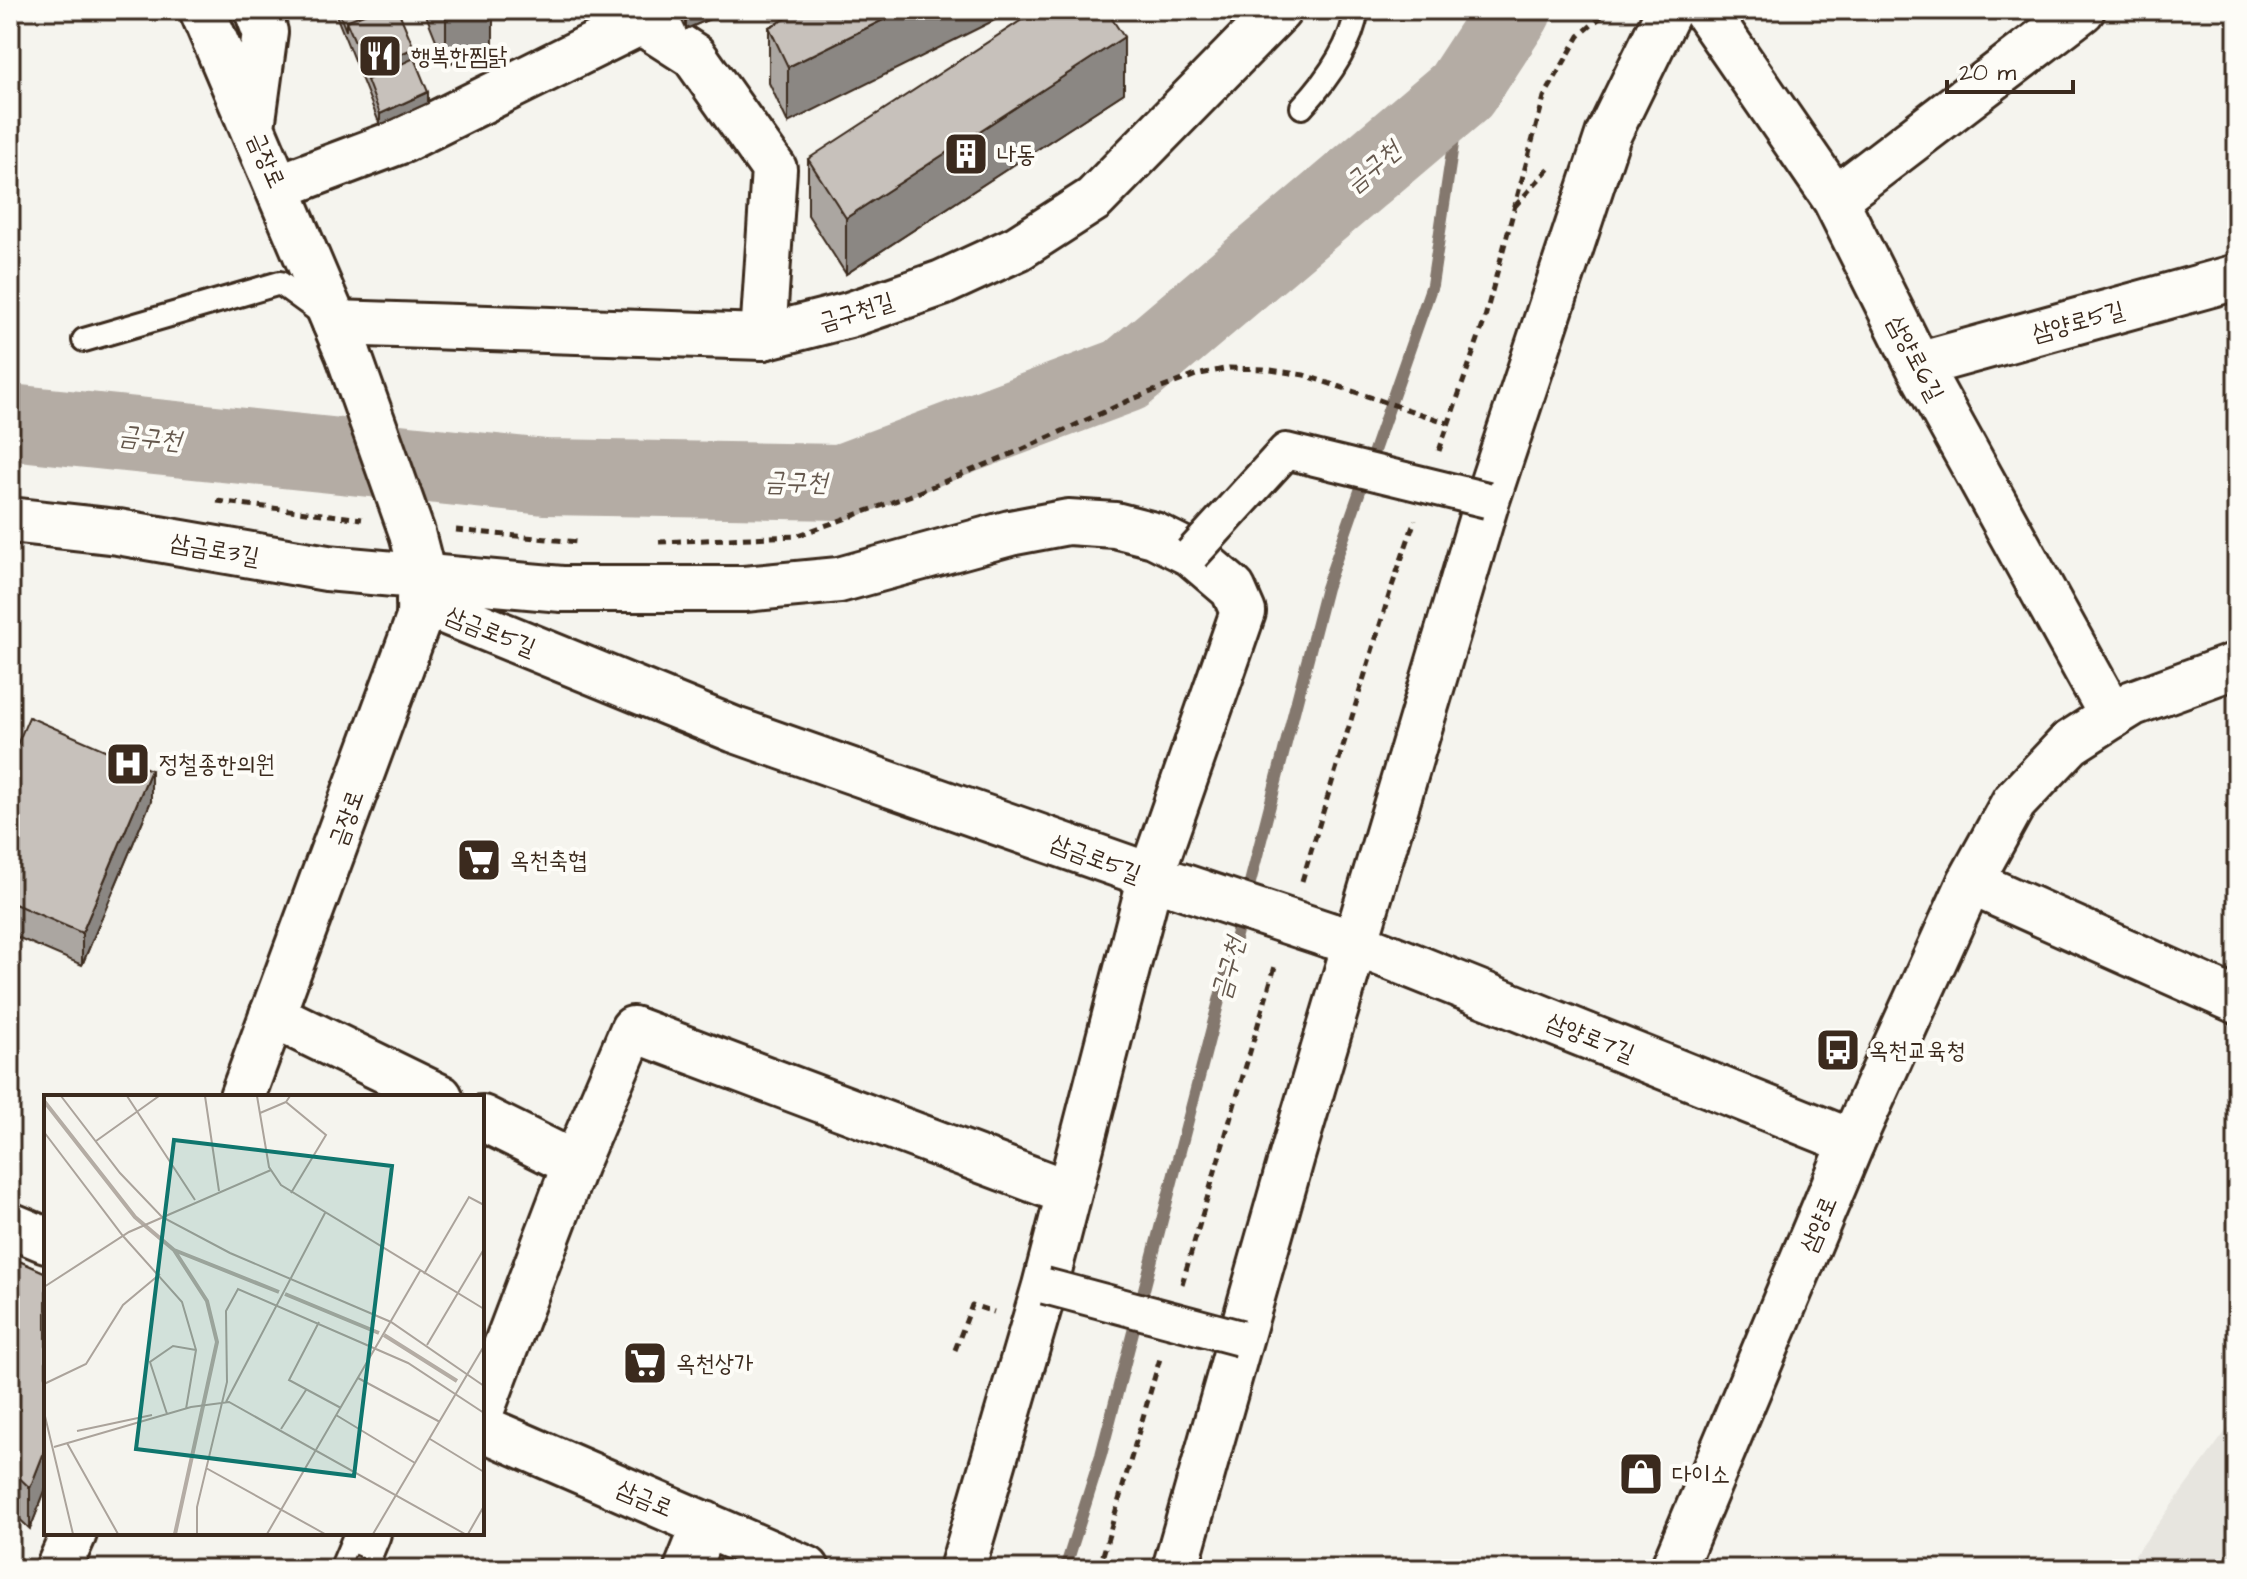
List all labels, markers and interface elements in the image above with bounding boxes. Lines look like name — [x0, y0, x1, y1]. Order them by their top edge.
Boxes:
restaurant icon: 행복한찜닭 — [356, 32, 404, 80]
place label: 행복한찜닭 — [411, 40, 508, 74]
scale bar — [1947, 44, 2073, 94]
text: 20 m — [1959, 56, 2016, 90]
street label: 금장로 — [239, 127, 293, 194]
building icon: 나동 — [942, 130, 990, 178]
water label: 금구천 — [1337, 131, 1411, 201]
place label: 나동 — [997, 138, 1036, 172]
street label: 금구천길 — [814, 284, 898, 340]
street label: 삼양로5길 — [2028, 293, 2128, 351]
street label: 삼양로6길 — [1878, 310, 1952, 407]
water label: 금구천 — [117, 417, 186, 459]
water label: 금구천 — [764, 463, 831, 501]
street label: 삼금로3길 — [168, 525, 262, 574]
street label: 삼금로5길 — [441, 599, 541, 665]
hospital icon: 정철종한의원 — [104, 740, 152, 788]
place label: 정철종한의원 — [159, 748, 275, 782]
street label: 금장로 — [321, 785, 373, 851]
street label: 삼금로5길 — [1046, 826, 1146, 892]
supermarket icon: 옥천축협 — [455, 836, 503, 884]
place label: 옥천축협 — [510, 844, 587, 878]
water label: 금구천 — [1202, 930, 1254, 1003]
street label: 삼양로7길 — [1542, 1005, 1640, 1071]
bus stop icon: 옥천교육청 — [1814, 1026, 1862, 1074]
place label: 옥천교육청 — [1869, 1034, 1966, 1068]
inset map — [44, 1095, 484, 1535]
street label: 삼양로 — [1792, 1191, 1846, 1258]
supermarket icon: 옥천상가 — [621, 1339, 669, 1387]
place label: 옥천상가 — [676, 1347, 753, 1381]
shop icon: 다이소 — [1617, 1450, 1665, 1498]
place label: 다이소 — [1672, 1458, 1730, 1492]
street label: 삼금로 — [611, 1472, 678, 1526]

